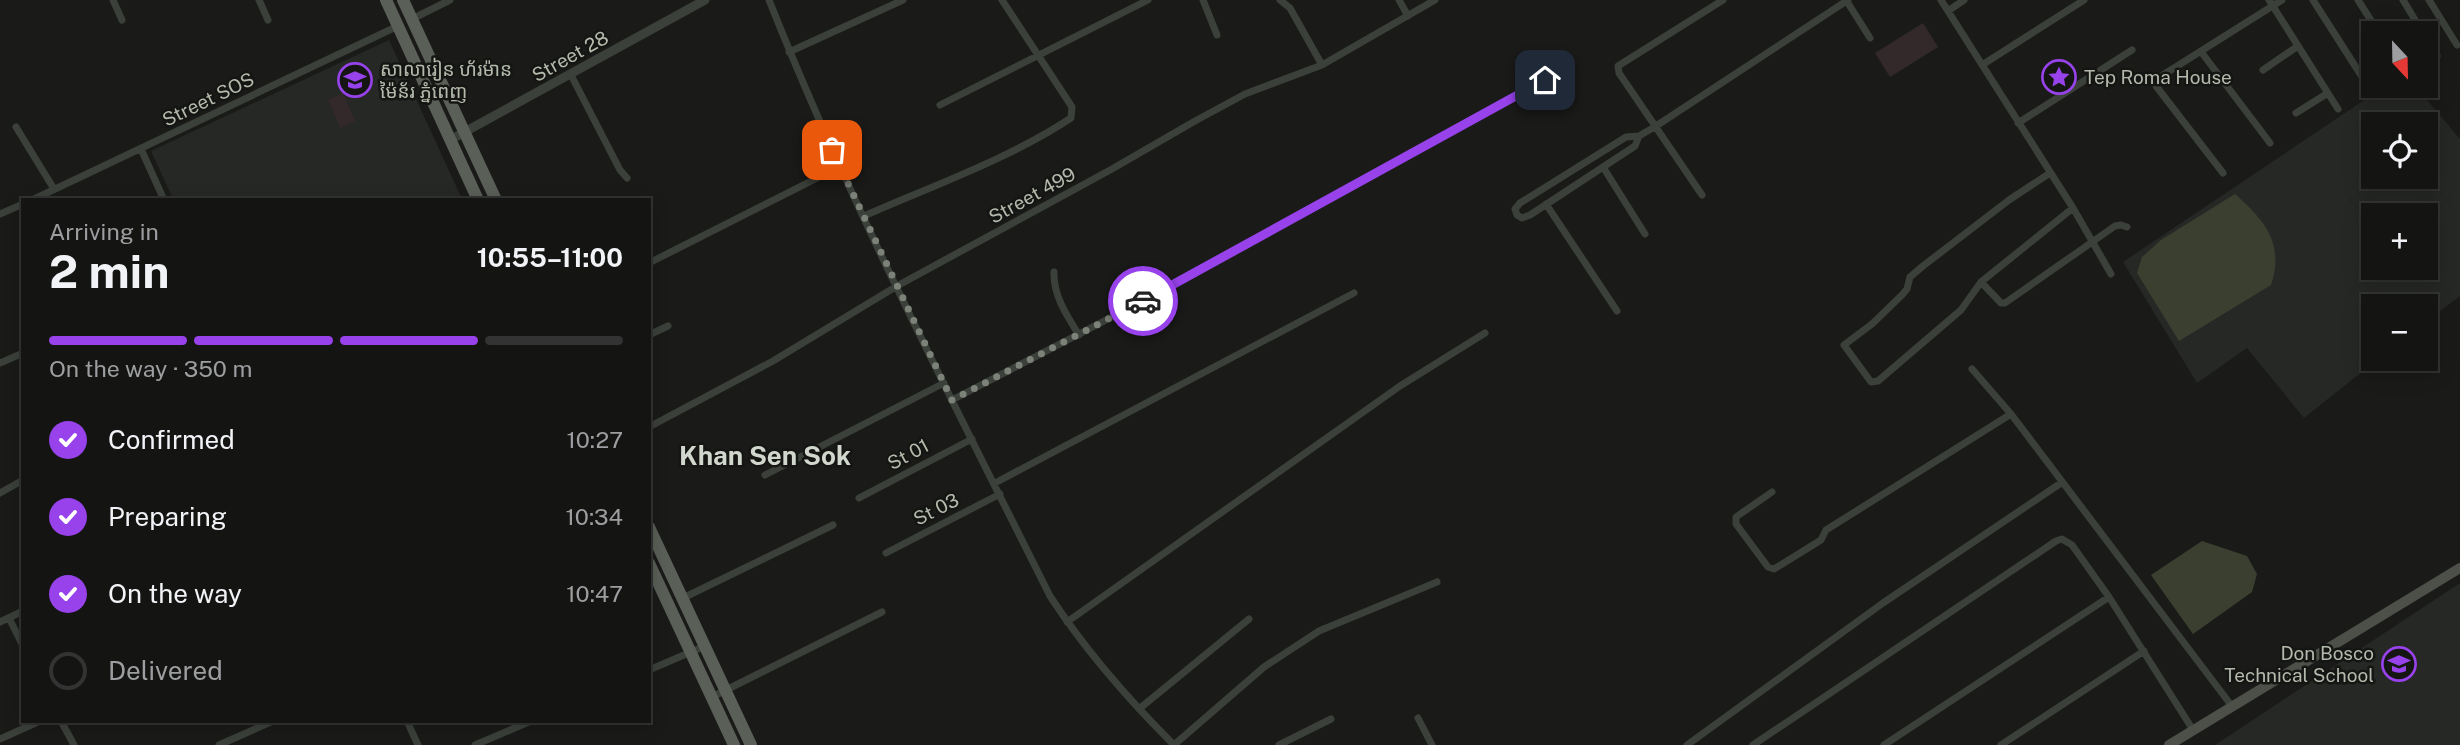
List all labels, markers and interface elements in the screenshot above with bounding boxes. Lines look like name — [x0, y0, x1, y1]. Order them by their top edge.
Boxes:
north arrow — [2361, 21, 2438, 98]
map controls — [2361, 21, 2438, 371]
street label: Street 28 — [528, 26, 612, 86]
pin — [1515, 50, 1575, 110]
place label: សាលារៀន ហ័រម៉ាន ម៉ៃន័រ ភ្នំពេញ — [380, 57, 512, 103]
place icon: Tep Roma House — [2040, 58, 2078, 96]
school or university icon: សាលារៀន ហ័រម៉ាន ម៉ៃន័រ ភ្នំពេញ — [336, 61, 374, 99]
icon: home — [1526, 61, 1564, 99]
place label: Tep Roma House — [2084, 66, 2232, 88]
street label: Street SOS — [159, 67, 257, 131]
button: locate — [2361, 112, 2438, 189]
pin — [802, 120, 862, 180]
icon: bag — [813, 131, 851, 169]
street label: Street 499 — [985, 162, 1079, 228]
button: + — [2361, 203, 2438, 280]
text: Arriving in — [49, 218, 159, 245]
text: 10:55–11:00 — [477, 242, 623, 273]
text: 2 min — [49, 244, 169, 298]
courier — [1108, 266, 1178, 336]
icon: car — [1124, 282, 1162, 320]
button: − — [2361, 294, 2438, 371]
text: On the way · 350 m — [49, 355, 252, 382]
icon: check — [49, 421, 87, 459]
text: Confirmed — [108, 424, 235, 455]
text: 10:27 — [566, 426, 623, 453]
street label: St 01 — [884, 434, 932, 474]
district label: Khan Sen Sok — [679, 440, 851, 471]
street label: St 03 — [910, 488, 962, 530]
icon: check — [49, 498, 87, 536]
text: Preparing — [108, 501, 227, 532]
text: 10:34 — [565, 503, 623, 530]
icon: check — [49, 575, 87, 613]
text: On the way — [108, 578, 242, 609]
text: 10:47 — [566, 580, 623, 607]
place label: Don Bosco Technical School — [2224, 642, 2374, 686]
school or university icon: Don Bosco Technical School — [2380, 645, 2418, 683]
text: Delivered — [108, 655, 223, 686]

